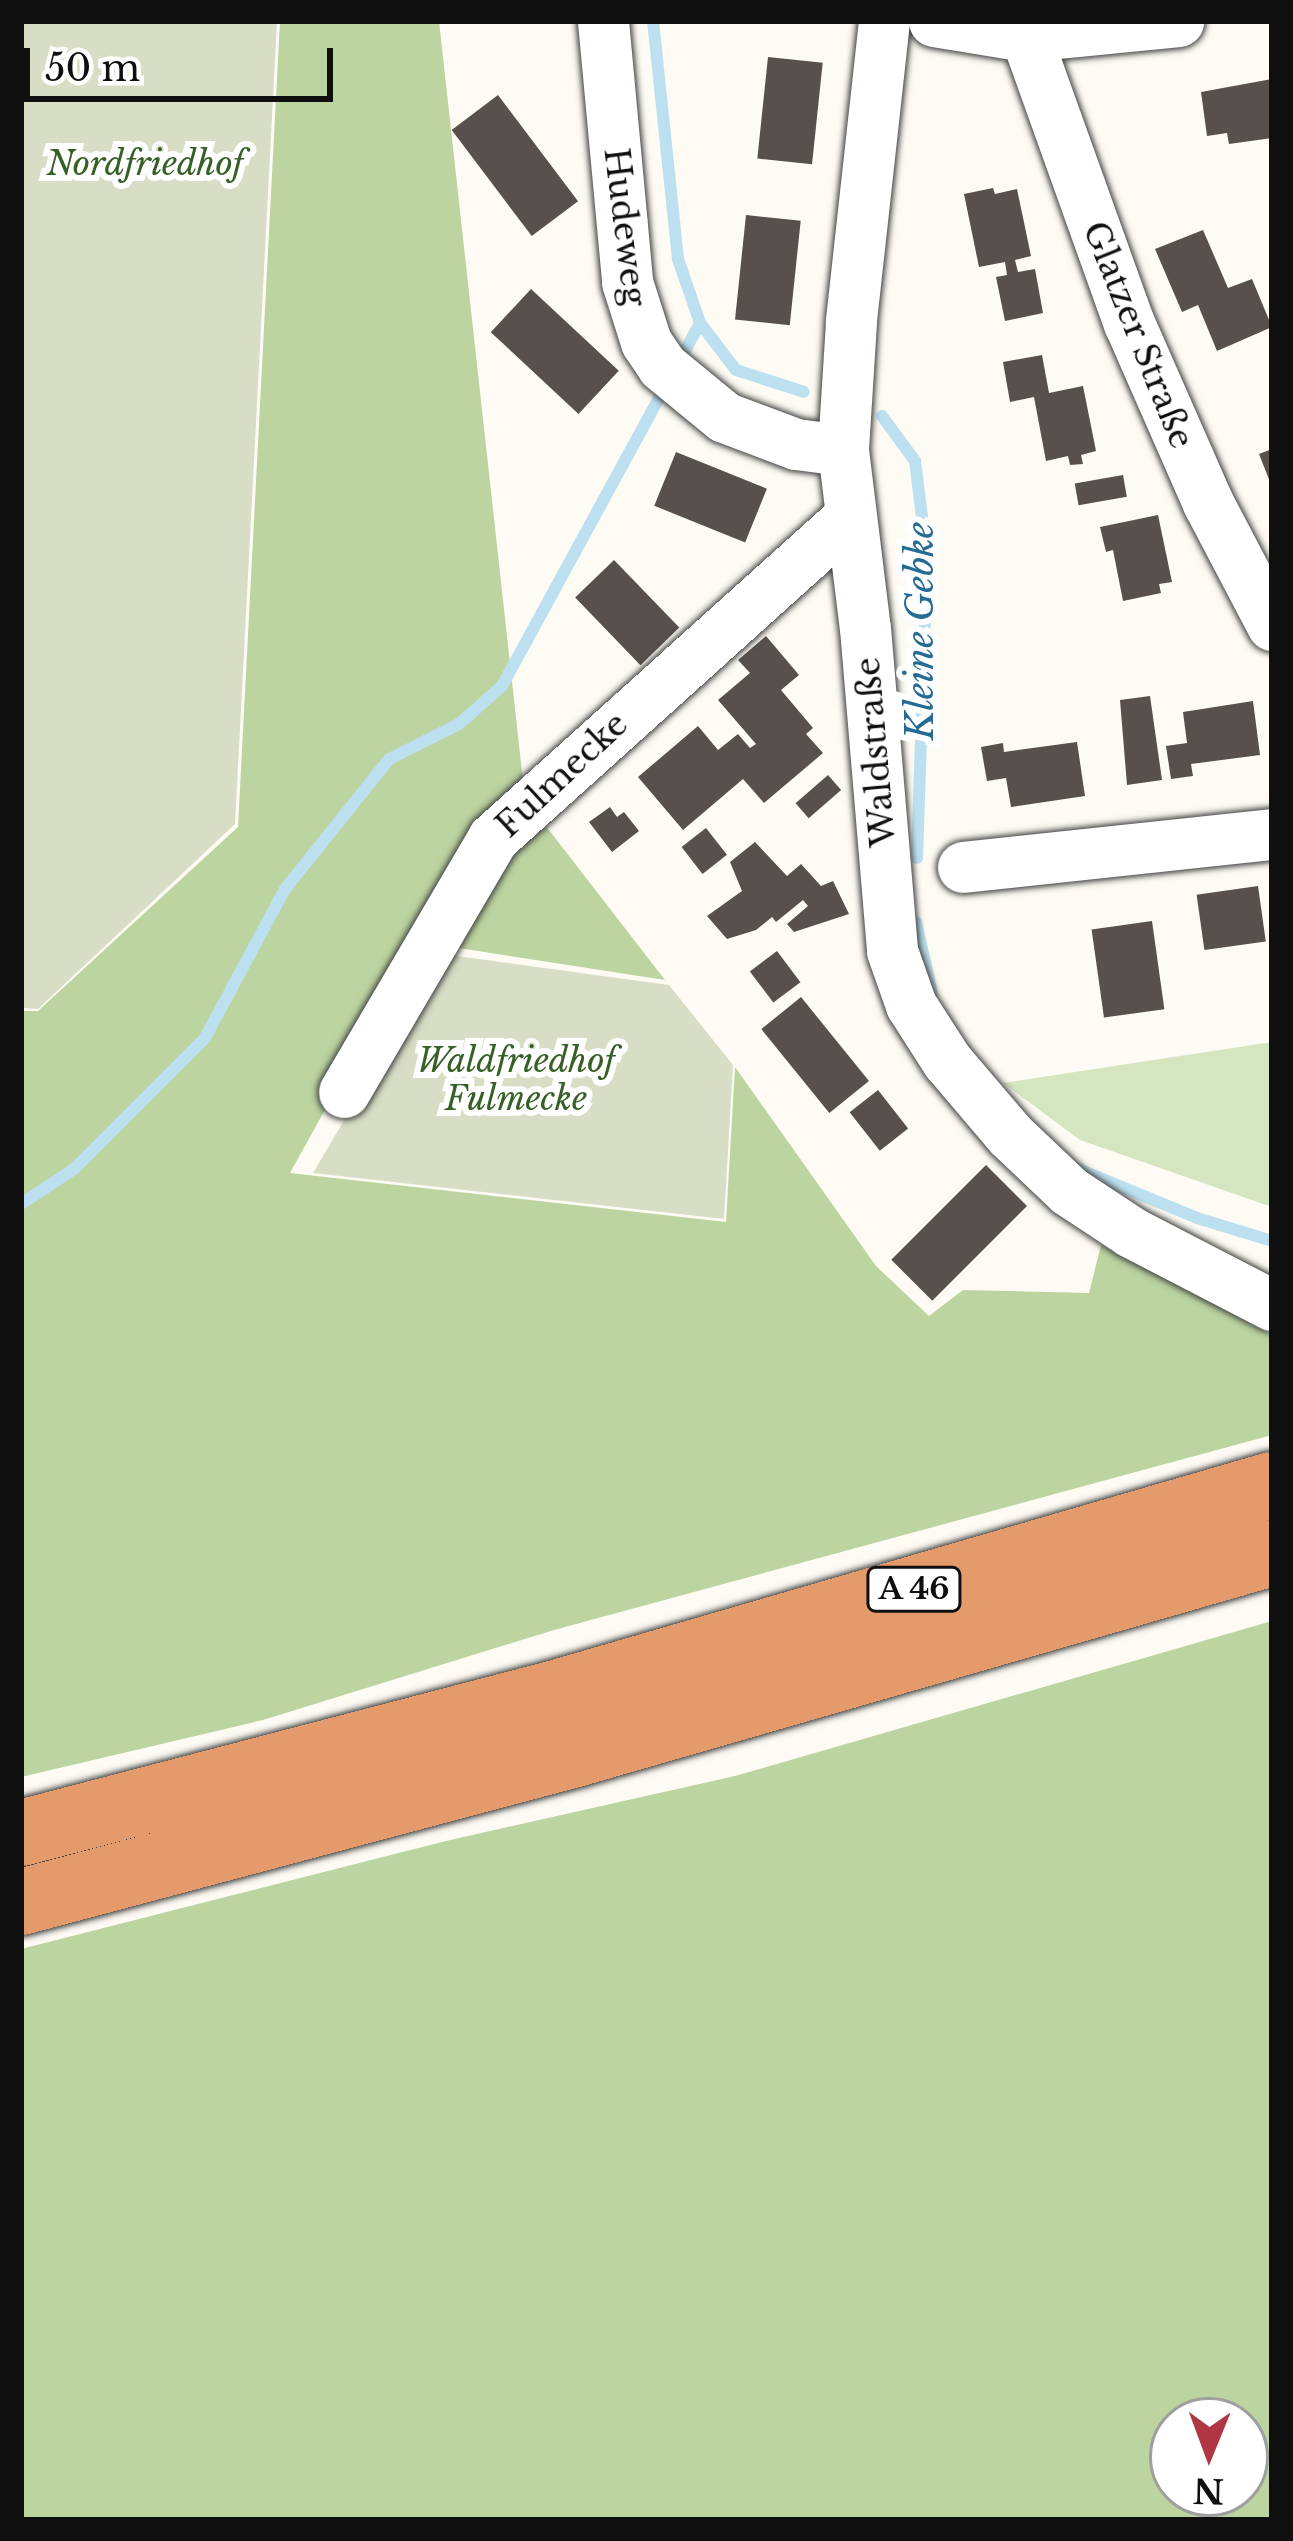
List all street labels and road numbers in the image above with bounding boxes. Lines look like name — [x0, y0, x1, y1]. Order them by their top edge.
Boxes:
street label: Hudeweg — [596, 146, 654, 308]
street label: Glatzer Straße — [1074, 216, 1202, 454]
street label: Waldstraße — [848, 656, 904, 848]
street label: Fulmecke — [488, 704, 636, 846]
road number: A 46 — [863, 1565, 965, 1613]

